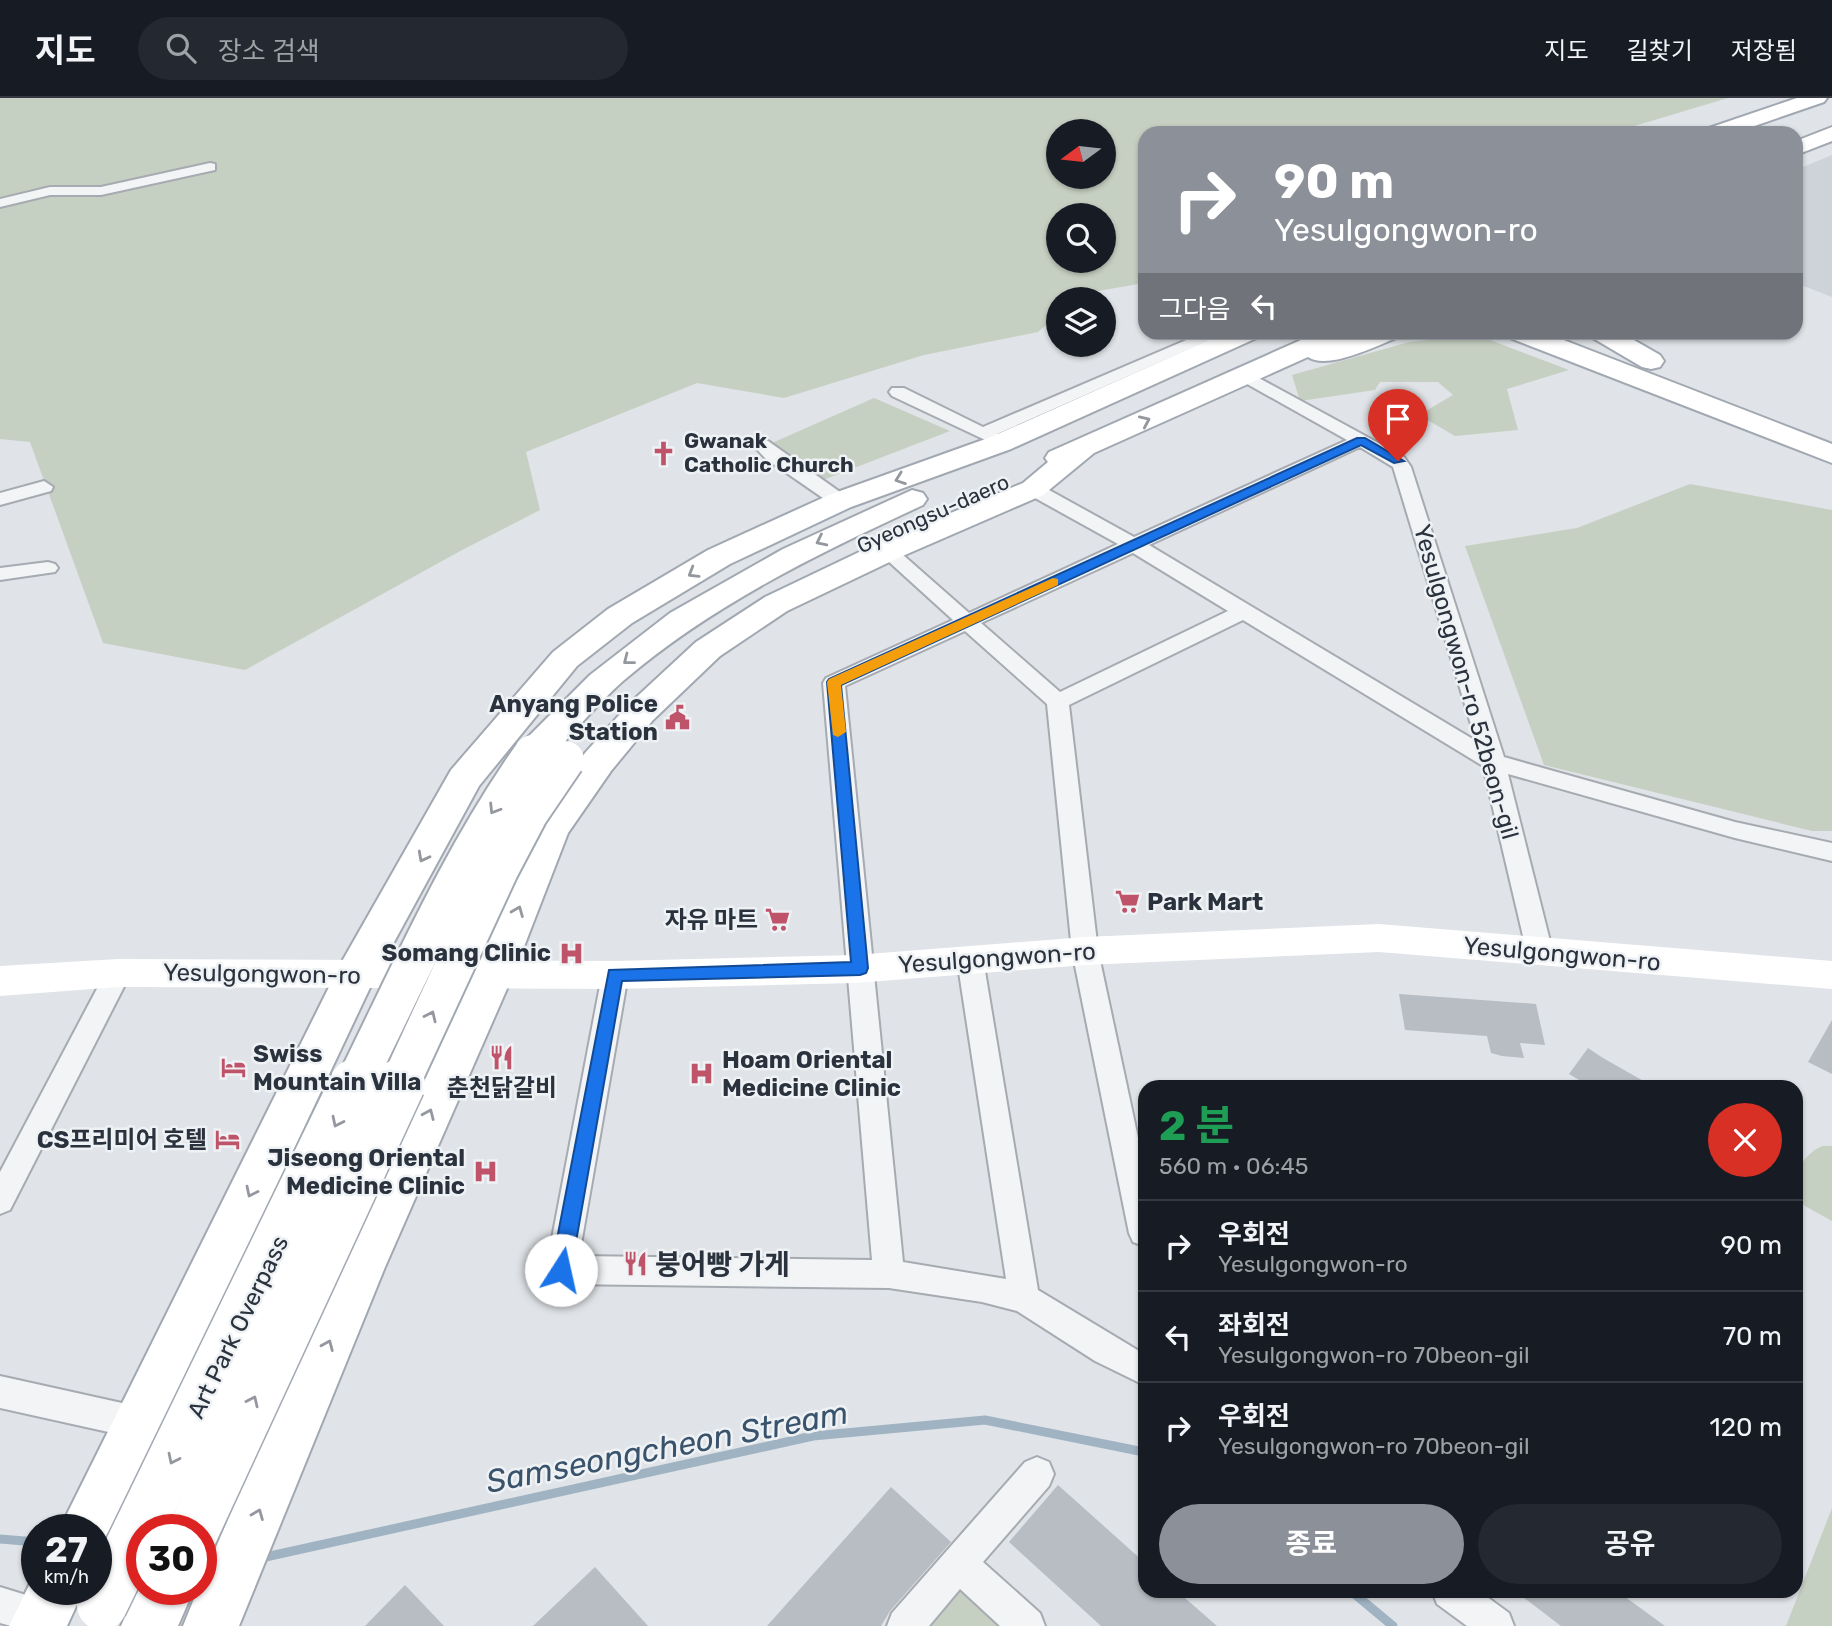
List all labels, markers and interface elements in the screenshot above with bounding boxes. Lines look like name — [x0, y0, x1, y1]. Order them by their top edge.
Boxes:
search box — [138, 17, 628, 80]
icon: search — [162, 29, 200, 67]
text: 지도 — [35, 31, 96, 70]
text: 장소 검색 — [218, 36, 320, 67]
text: 지도 — [1544, 37, 1589, 65]
text: 길찾기 — [1627, 37, 1693, 65]
text: 저장됨 — [1731, 37, 1797, 65]
north arrow — [1046, 119, 1116, 189]
map controls — [1046, 119, 1116, 357]
text: 90 m — [1274, 152, 1394, 210]
icon: right — [1159, 154, 1250, 245]
button: search — [1046, 203, 1116, 273]
text: Yesulgongwon-ro — [1274, 211, 1538, 249]
button: layers — [1046, 287, 1116, 357]
icon: left — [1245, 287, 1283, 325]
text: 그다음 — [1159, 294, 1231, 325]
pin — [1368, 389, 1428, 461]
icon: arrive — [1379, 400, 1417, 438]
one-way arrow — [1138, 415, 1150, 429]
place label: Gwanak Catholic Church — [684, 428, 854, 477]
church icon: Gwanak Catholic Church — [650, 439, 678, 467]
street label: Gyeongsu-daero — [853, 469, 1013, 558]
one-way arrow — [894, 471, 906, 485]
street label: Yesulgongwon-ro 52beon-gil — [1408, 522, 1524, 842]
one-way arrow — [816, 533, 828, 547]
one-way arrow — [687, 565, 700, 578]
one-way arrow — [624, 652, 636, 665]
place label: Anyang Police Station — [489, 690, 658, 746]
public building icon: Anyang Police Station — [664, 704, 692, 732]
one-way arrow — [489, 802, 502, 815]
one-way arrow — [417, 849, 431, 862]
supermarket icon: Park Mart — [1113, 888, 1141, 916]
place label: Park Mart — [1147, 888, 1263, 916]
one-way arrow — [509, 906, 523, 918]
place label: 자유 마트 — [665, 906, 758, 934]
supermarket icon: 자유 마트 — [764, 906, 792, 934]
street label: Yesulgongwon-ro — [1462, 931, 1662, 977]
street label: Yesulgongwon-ro — [897, 937, 1097, 979]
place label: Somang Clinic — [381, 939, 551, 967]
hospital icon: Somang Clinic — [557, 939, 585, 967]
street label: Yesulgongwon-ro — [163, 958, 361, 990]
one-way arrow — [423, 1011, 437, 1024]
place label: Swiss Mountain Villa — [253, 1040, 422, 1096]
restaurant icon: 춘천닭갈비 — [488, 1043, 516, 1071]
place label: Hoam Oriental Medicine Clinic — [722, 1046, 901, 1102]
hotel icon: Swiss Mountain Villa — [219, 1054, 247, 1082]
hospital icon: Hoam Oriental Medicine Clinic — [688, 1060, 716, 1088]
place label: 춘천닭갈비 — [447, 1074, 557, 1102]
text: 2 분 — [1159, 1101, 1234, 1151]
button: close — [1708, 1103, 1782, 1177]
one-way arrow — [421, 1109, 435, 1121]
one-way arrow — [332, 1115, 346, 1127]
place label: CS프리미어 호텔 — [37, 1126, 207, 1154]
hotel icon: CS프리미어 호텔 — [213, 1126, 241, 1154]
place label: Jiseong Oriental Medicine Clinic — [267, 1144, 465, 1200]
text: 560 m · 06:45 — [1159, 1152, 1308, 1180]
hospital icon: Jiseong Oriental Medicine Clinic — [471, 1158, 499, 1186]
one-way arrow — [245, 1185, 259, 1197]
text: 우회전 — [1218, 1219, 1290, 1250]
icon: right — [1159, 1227, 1197, 1265]
text: 90 m — [1721, 1230, 1782, 1261]
street label: Art Park Overpass — [182, 1231, 294, 1423]
position arrow — [524, 1233, 598, 1307]
place label: 붕어빵 가게 — [655, 1248, 790, 1281]
restaurant icon: 붕어빵 가게 — [621, 1250, 649, 1278]
text: Yesulgongwon-ro — [1218, 1250, 1408, 1278]
text: 좌회전 — [1218, 1310, 1290, 1341]
icon: left — [1159, 1318, 1197, 1356]
text: 70 m — [1723, 1321, 1782, 1352]
one-way arrow — [320, 1339, 334, 1352]
text: Yesulgongwon-ro 70beon-gil — [1218, 1341, 1529, 1369]
water label: Samseongcheon Stream — [483, 1393, 851, 1501]
one-way arrow — [245, 1396, 259, 1408]
text: 우회전 — [1218, 1401, 1290, 1432]
icon: right — [1159, 1409, 1197, 1447]
text: 120 m — [1710, 1412, 1782, 1443]
text: Yesulgongwon-ro 70beon-gil — [1218, 1432, 1529, 1460]
one-way arrow — [168, 1452, 182, 1464]
button: 종료 — [1159, 1504, 1464, 1584]
button: 공유 — [1478, 1504, 1782, 1584]
one-way arrow — [250, 1509, 264, 1521]
speed limit sign: 30 — [126, 1514, 217, 1605]
text: 27 — [45, 1529, 88, 1571]
text: km/h — [44, 1566, 89, 1588]

